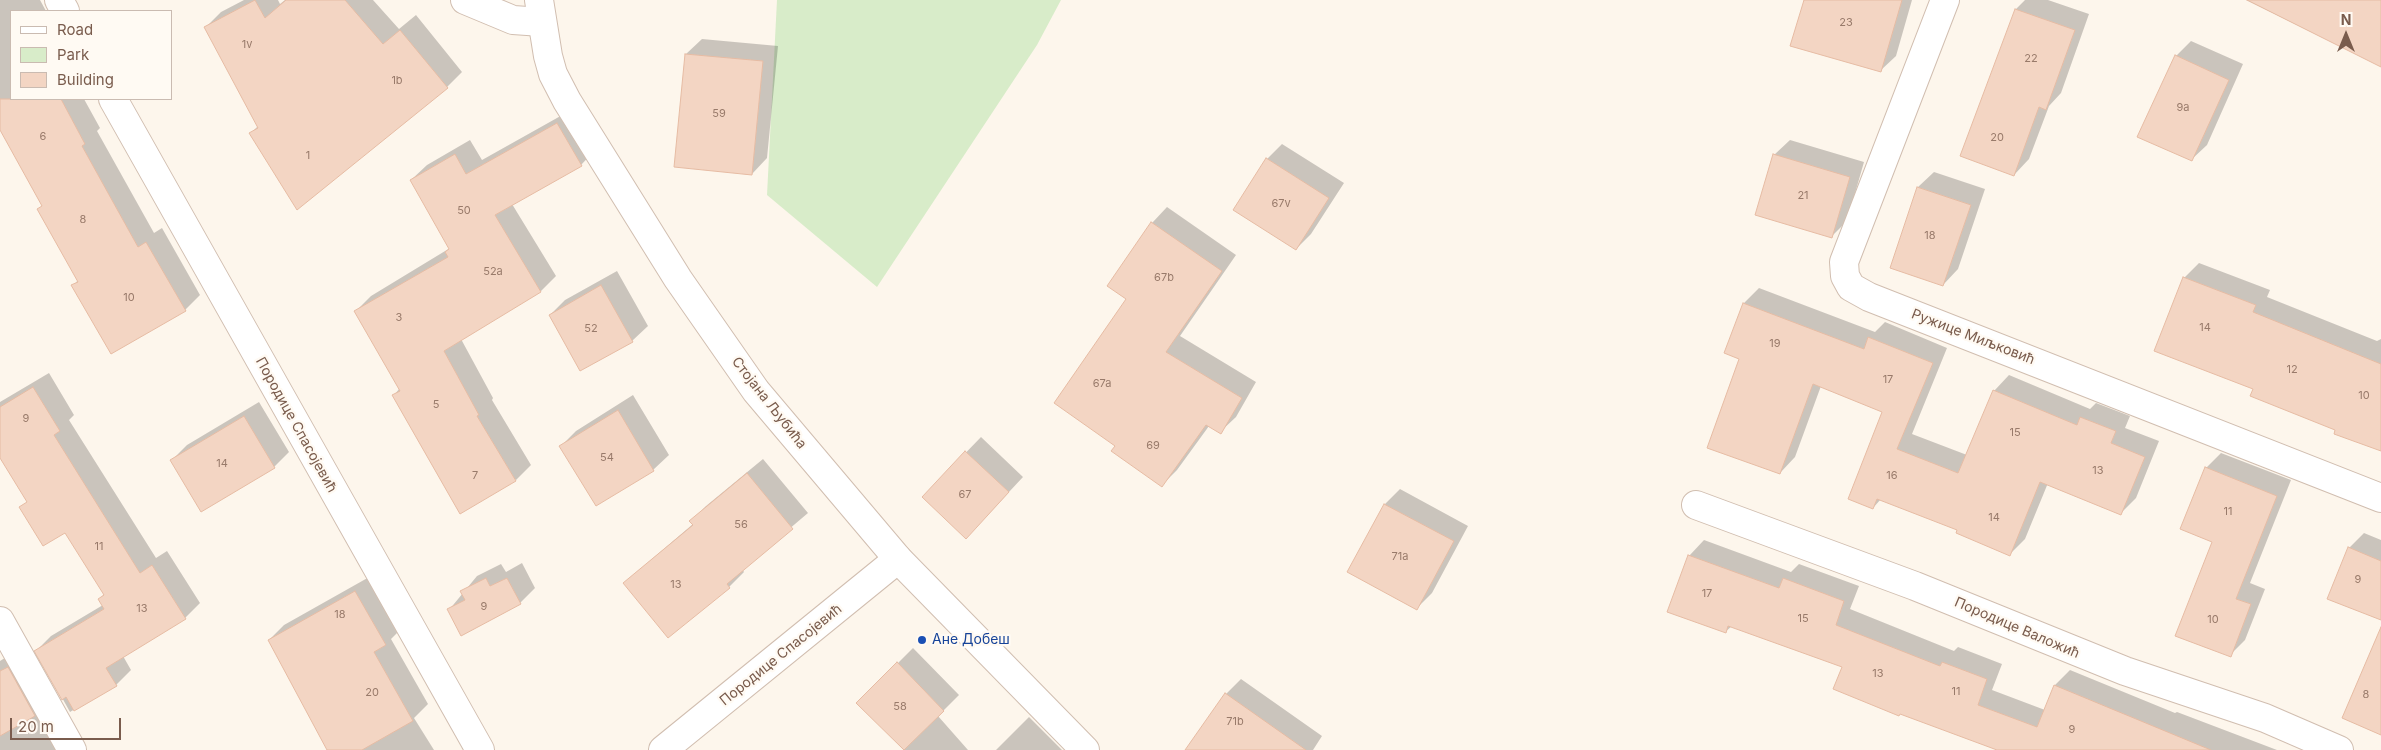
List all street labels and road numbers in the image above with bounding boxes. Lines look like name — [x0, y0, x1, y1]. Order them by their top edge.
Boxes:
street label: Ружице Миљковић — [1909, 306, 2037, 368]
street label: Породице Спасојевић — [252, 354, 340, 496]
street label: Стојана Љубића — [728, 354, 810, 452]
street label: Породице Валожић — [1952, 594, 2082, 662]
street label: Породице Спасојевић — [717, 601, 845, 709]

